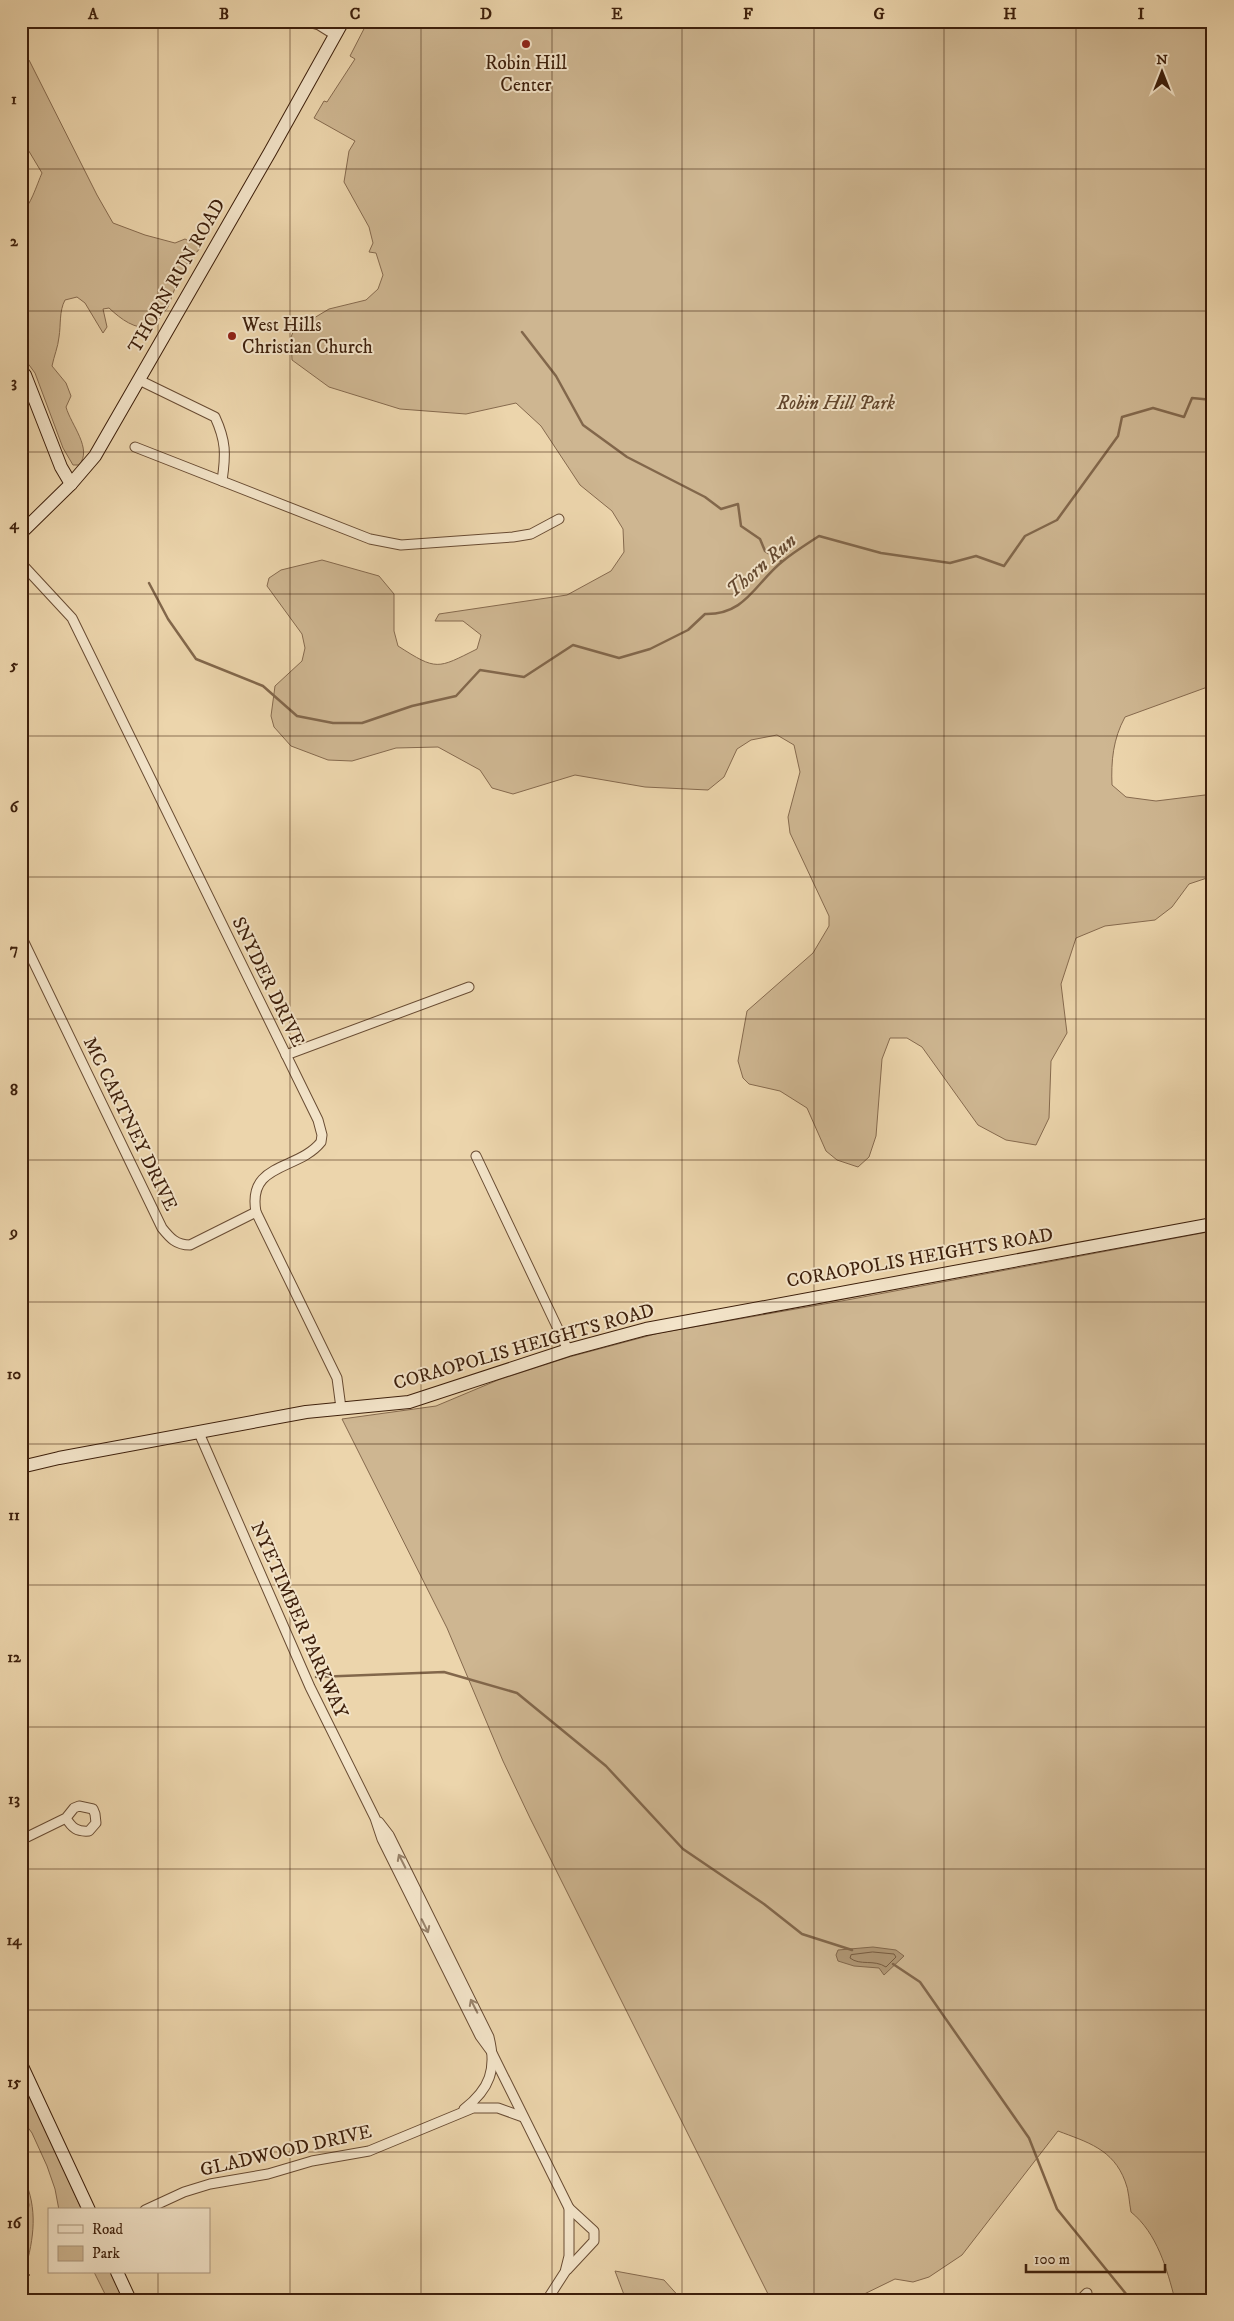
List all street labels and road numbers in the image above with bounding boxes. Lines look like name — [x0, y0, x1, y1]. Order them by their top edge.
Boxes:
street label: THORN RUN ROAD — [123, 195, 231, 357]
street label: SNYDER DRIVE — [227, 913, 309, 1051]
street label: MC CARTNEY DRIVE — [78, 1033, 182, 1215]
street label: CORAOPOLIS HEIGHTS ROAD — [785, 1223, 1055, 1293]
street label: CORAOPOLIS HEIGHTS ROAD — [391, 1299, 657, 1395]
street label: NYETIMBER PARKWAY — [245, 1518, 353, 1723]
street label: GLADWOOD DRIVE — [198, 2120, 374, 2182]

